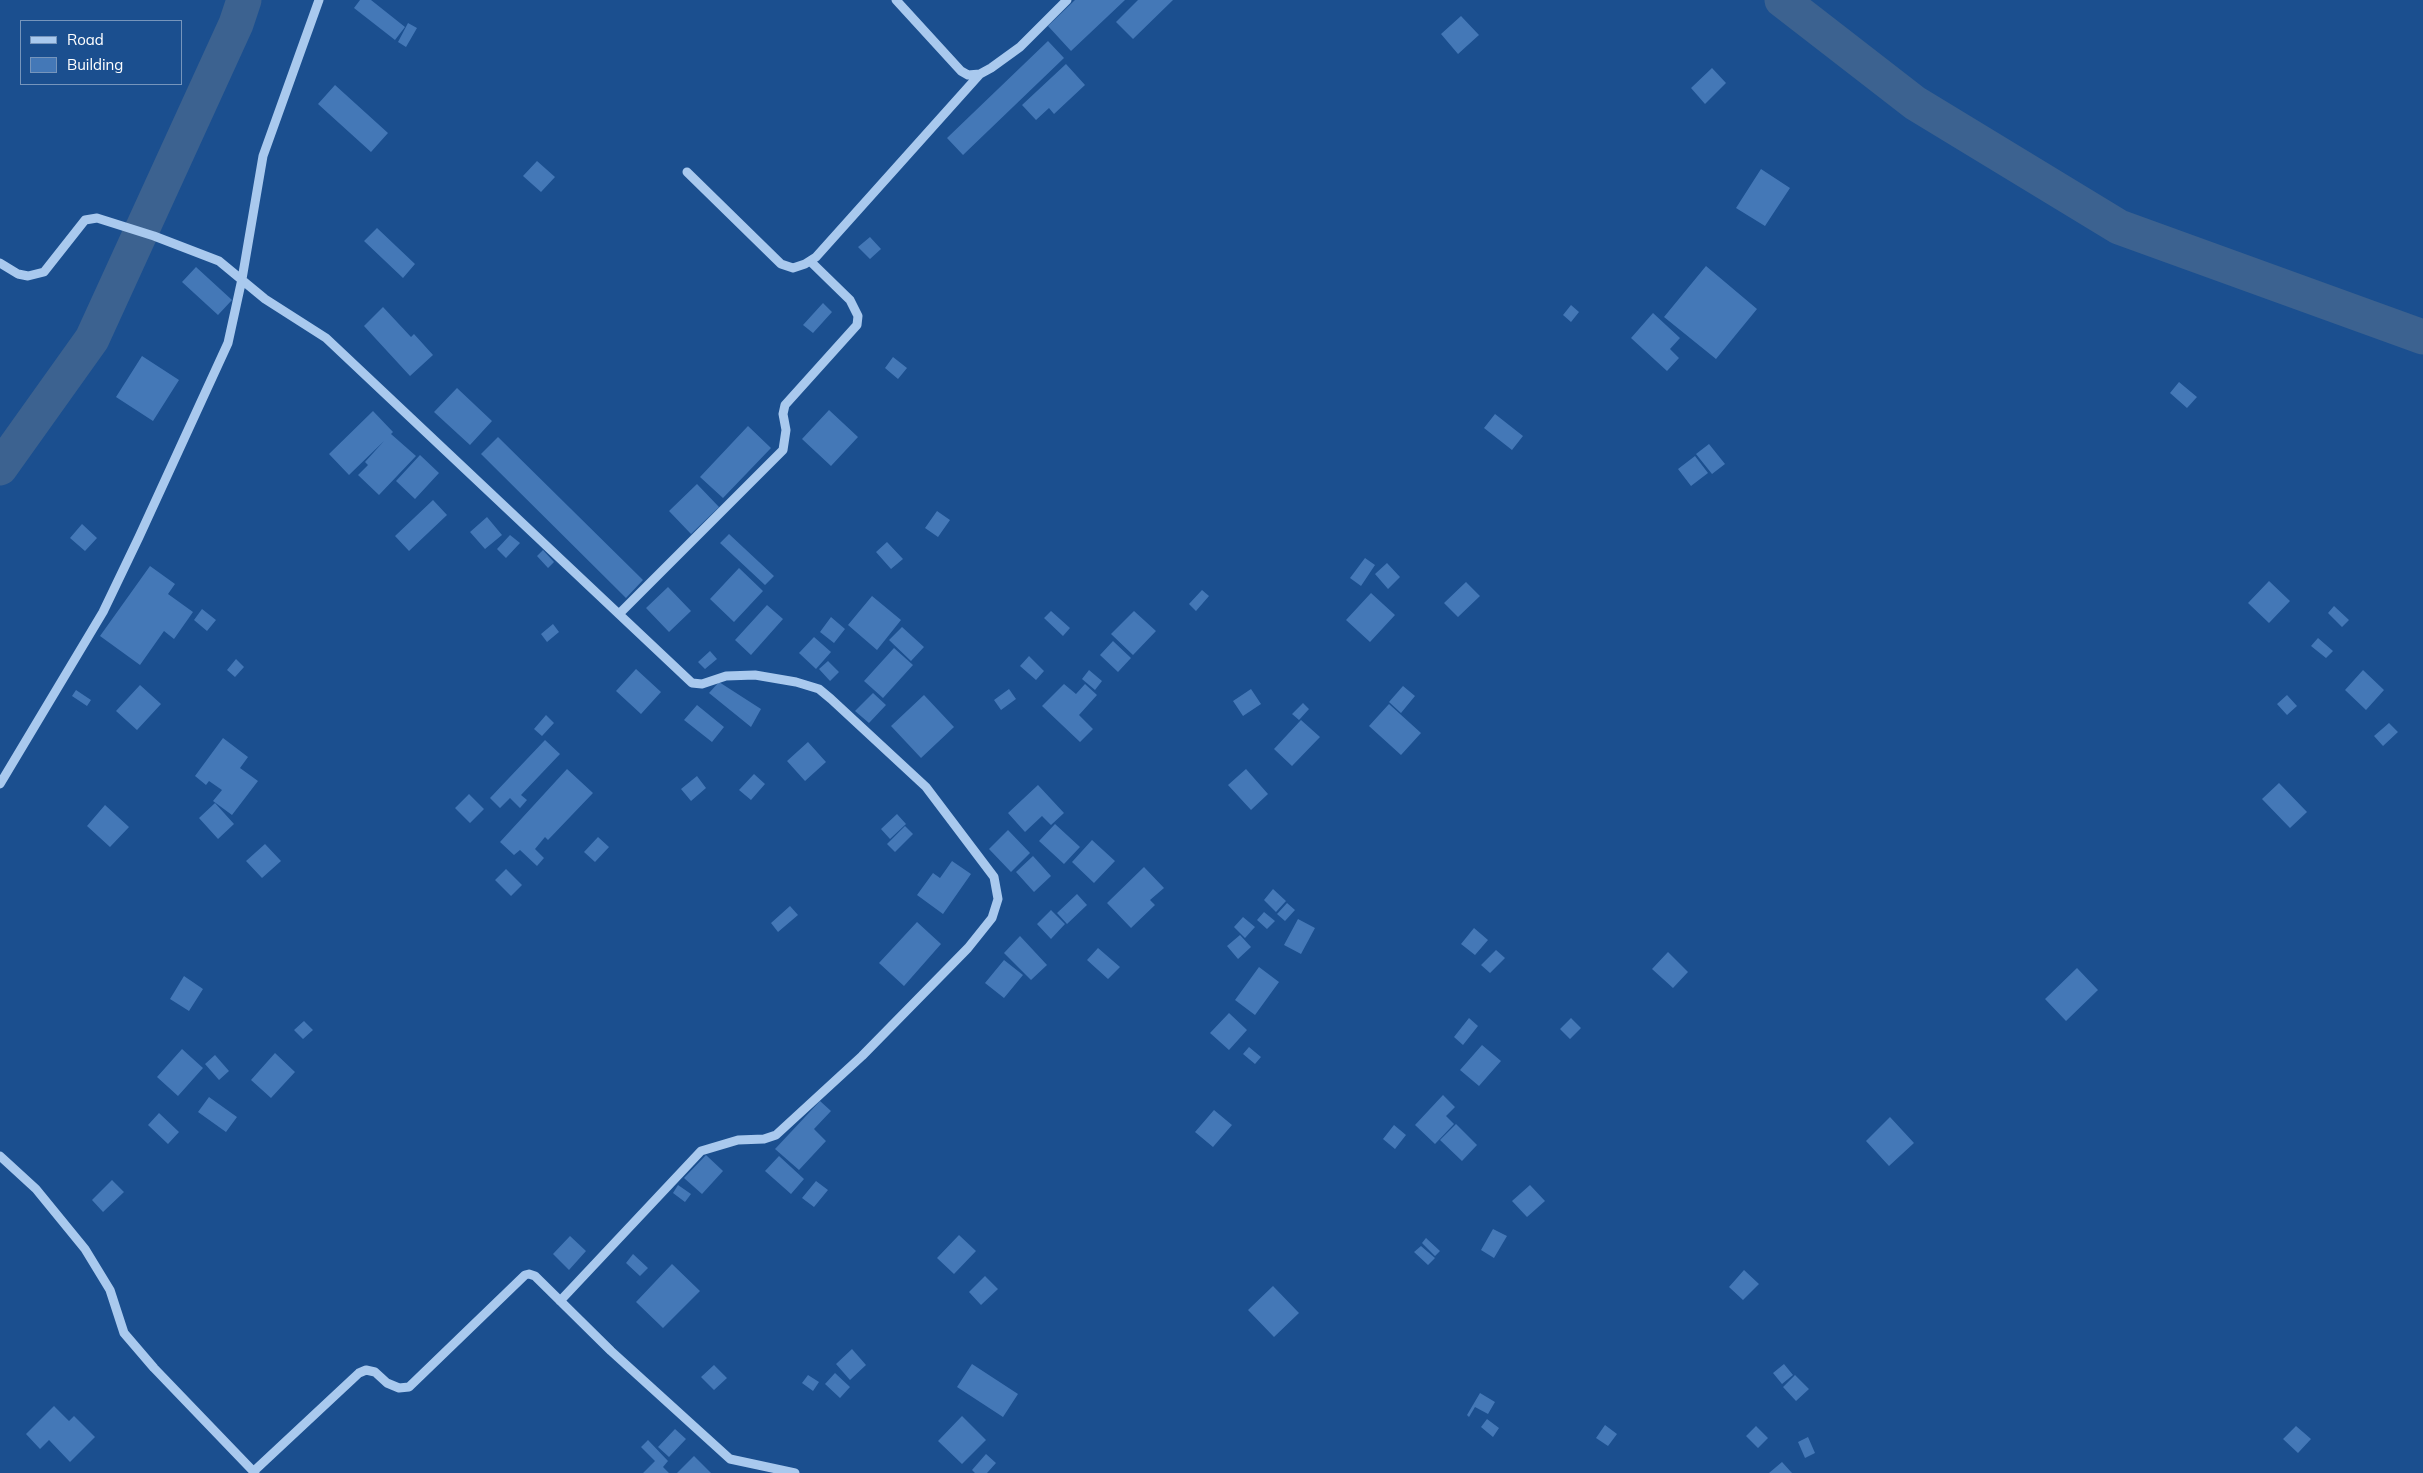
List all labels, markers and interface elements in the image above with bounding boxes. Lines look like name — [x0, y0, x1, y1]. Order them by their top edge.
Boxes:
legend — [20, 20, 182, 85]
text: Road — [67, 30, 104, 49]
text: Building — [67, 55, 123, 74]

